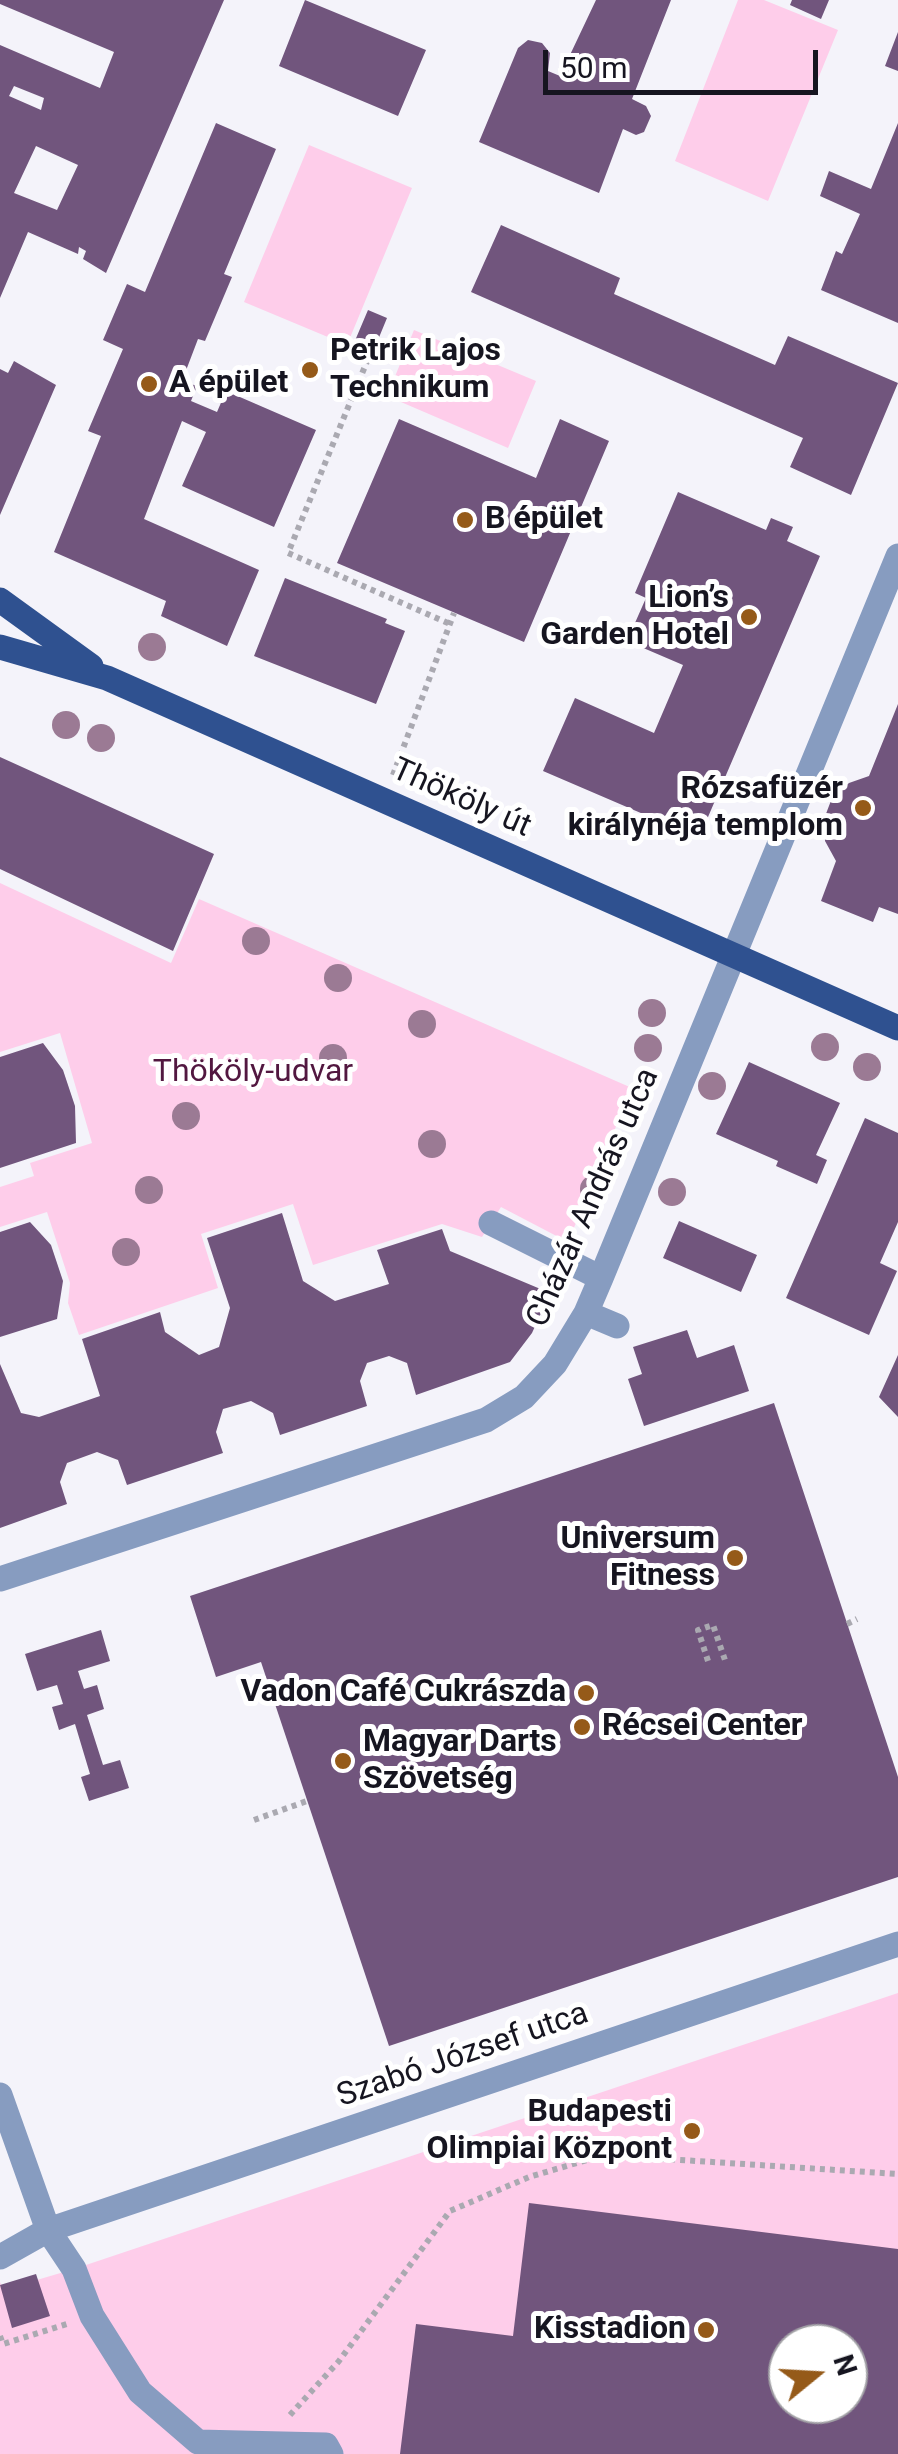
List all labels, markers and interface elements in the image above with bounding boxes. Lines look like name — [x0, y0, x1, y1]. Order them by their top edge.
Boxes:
scale bar — [548, 30, 823, 92]
text: 50 m — [560, 50, 627, 85]
place label: Petrik Lajos Technikum — [330, 333, 501, 408]
marker: Petrik Lajos Technikum — [299, 359, 321, 381]
place label: A épület — [169, 365, 288, 403]
marker: A épület — [138, 373, 160, 395]
place label: B épület — [485, 501, 603, 539]
marker: B épület — [454, 509, 476, 531]
place label: Lion’s Garden Hotel — [540, 580, 729, 655]
marker: Lion’s Garden Hotel — [738, 606, 760, 628]
street label: Thököly út — [385, 751, 537, 847]
place label: Rózsafüzér királynéja templom — [568, 771, 843, 846]
marker: Rózsafüzér királynéja templom — [852, 797, 874, 819]
park label: Thököly-udvar — [153, 1054, 353, 1092]
street label: Cházár András utca — [520, 1063, 668, 1333]
place label: Universum Fitness — [560, 1521, 715, 1596]
marker: Universum Fitness — [724, 1547, 746, 1569]
place label: Vadon Café Cukrászda — [240, 1674, 566, 1712]
marker: Vadon Café Cukrászda — [575, 1682, 597, 1704]
place label: Récsei Center — [602, 1708, 803, 1746]
marker: Récsei Center — [571, 1716, 593, 1738]
place label: Magyar Darts Szövetség — [363, 1724, 557, 1799]
marker: Magyar Darts Szövetség — [332, 1750, 354, 1772]
street label: Szabó József utca — [333, 1995, 593, 2117]
place label: Budapesti Olimpiai Központ — [426, 2094, 672, 2169]
marker: Budapesti Olimpiai Központ — [681, 2120, 703, 2142]
place label: Kisstadion — [534, 2311, 686, 2349]
marker: Kisstadion — [695, 2319, 717, 2341]
north arrow — [768, 2324, 868, 2424]
text: N — [826, 2351, 864, 2380]

